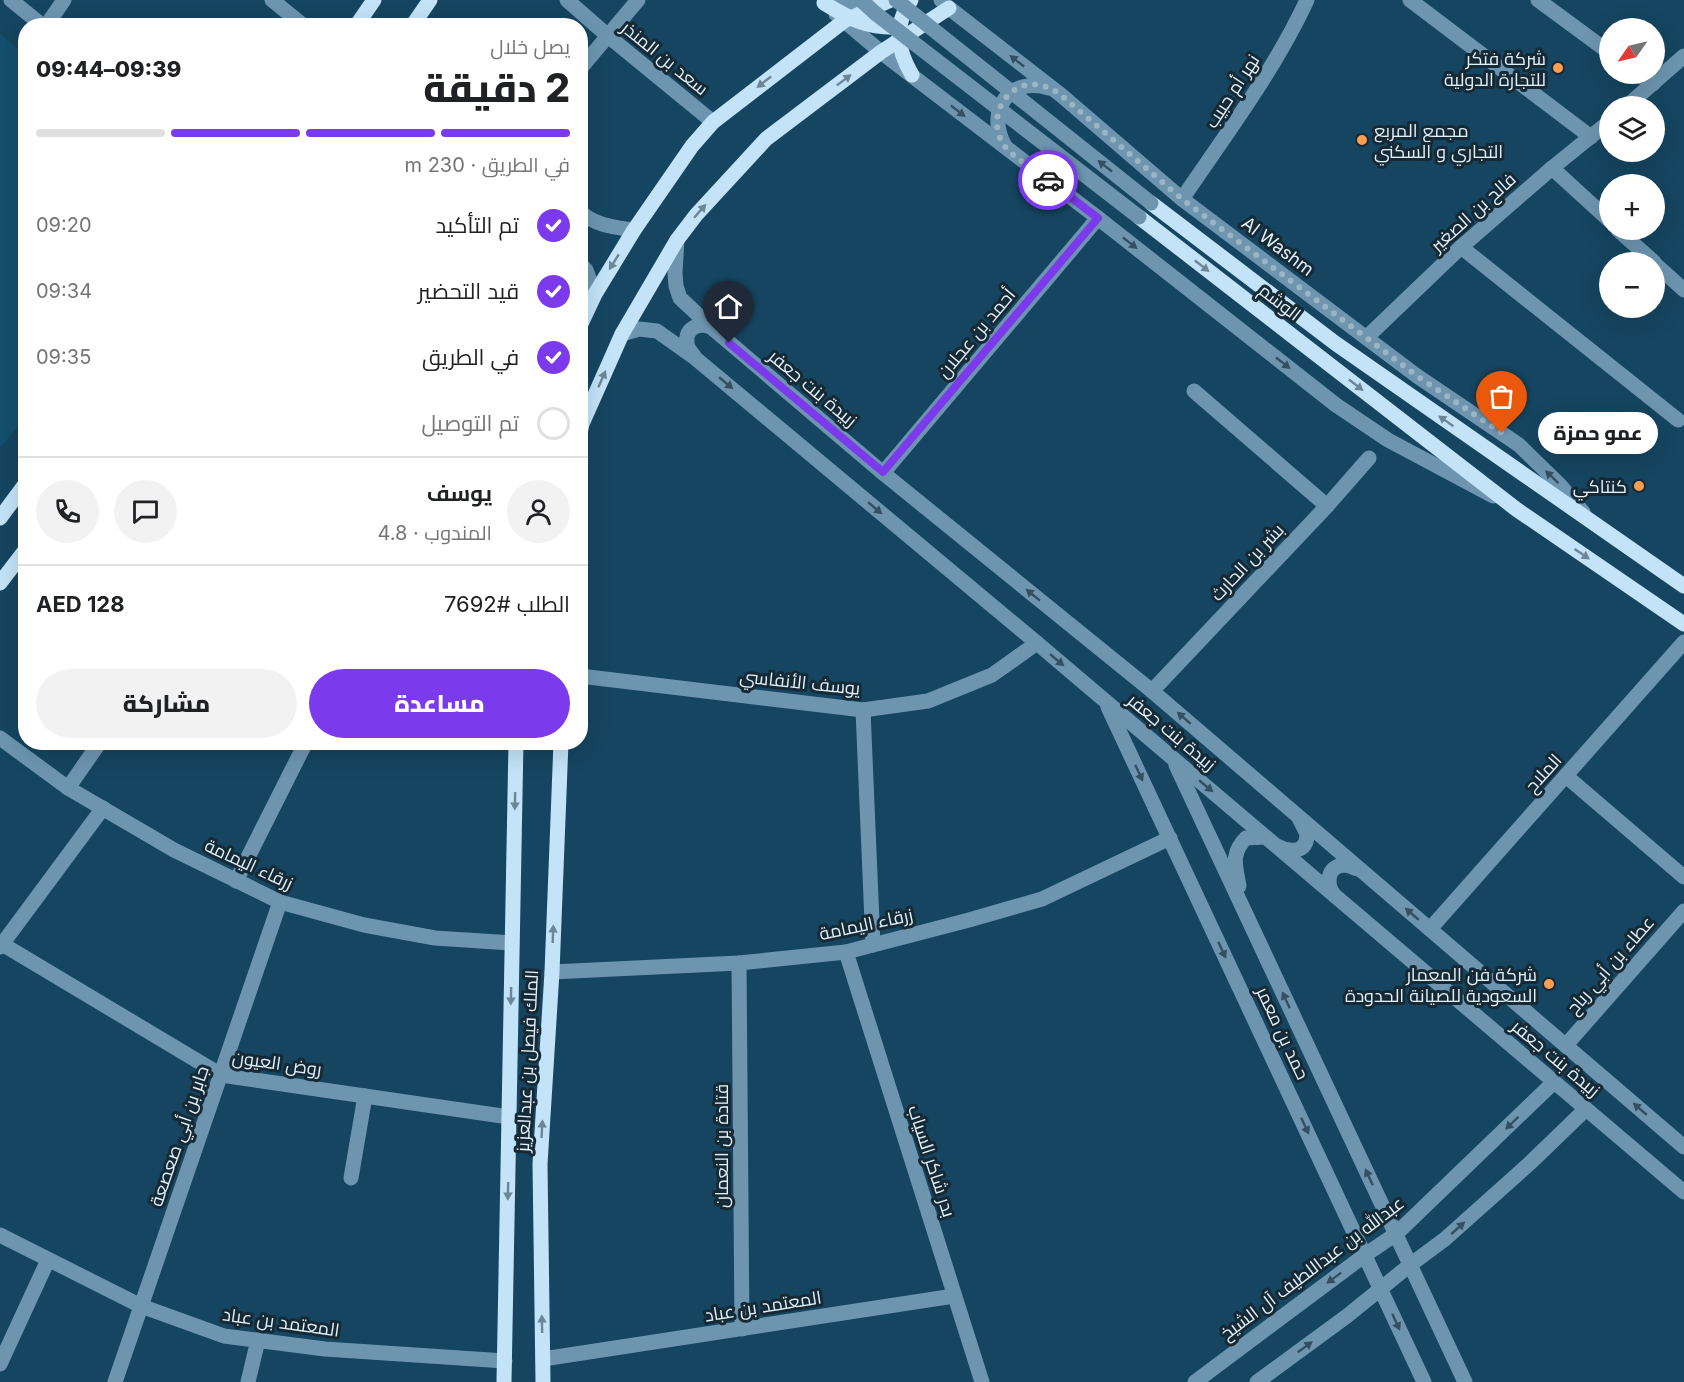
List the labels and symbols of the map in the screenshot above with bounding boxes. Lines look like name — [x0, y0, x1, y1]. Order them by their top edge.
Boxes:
street label: سعد بن المنذر — [616, 16, 712, 100]
north arrow — [1599, 18, 1665, 84]
place label: شركة فتكر للتجارة الدولية — [1444, 48, 1546, 91]
street label: نهر أم حبيب — [1200, 50, 1265, 133]
one-way arrow — [1010, 56, 1025, 68]
marker: شركة فتكر للتجارة الدولية — [1551, 61, 1565, 75]
one-way arrow — [835, 74, 851, 86]
one-way arrow — [757, 76, 772, 88]
one-way arrow — [951, 105, 966, 117]
place label: مجمع المربع التجاري و السكني — [1374, 120, 1503, 166]
marker: مجمع المربع التجاري و السكني — [1355, 133, 1369, 147]
courier — [1018, 150, 1078, 210]
one-way arrow — [1097, 160, 1113, 173]
street label: فالح بن الصغير — [1425, 168, 1521, 258]
one-way arrow — [693, 204, 706, 219]
street label: Al Washm — [1238, 212, 1318, 280]
one-way arrow — [1122, 237, 1137, 249]
one-way arrow — [608, 254, 619, 271]
one-way arrow — [1194, 259, 1209, 271]
street label: الوشم — [1254, 279, 1305, 326]
pin — [703, 281, 754, 343]
street label: أحمد بن عجلان — [933, 284, 1020, 382]
street label: زبيدة بنت جعفر — [763, 345, 861, 432]
one-way arrow — [1275, 357, 1291, 370]
one-way arrow — [598, 370, 607, 387]
pin — [1476, 371, 1527, 433]
one-way arrow — [718, 376, 733, 389]
one-way arrow — [1348, 379, 1364, 391]
callout: عمو حمزة — [1538, 412, 1658, 454]
one-way arrow — [1439, 415, 1455, 427]
one-way arrow — [1546, 471, 1560, 485]
place label: كنتاكي — [1573, 476, 1627, 501]
marker: كنتاكي — [1632, 479, 1646, 493]
one-way arrow — [867, 501, 882, 514]
street label: بشر بن الحارث — [1206, 519, 1289, 606]
one-way arrow — [1574, 548, 1590, 559]
one-way arrow — [1025, 588, 1041, 601]
one-way arrow — [1049, 653, 1064, 666]
street label: يوسف الأنفاسي — [738, 665, 862, 702]
street label: زبيدة بنت جعفر — [1122, 689, 1220, 776]
one-way arrow — [1176, 712, 1192, 725]
street label: الملاح — [1520, 749, 1567, 798]
one-way arrow — [1135, 765, 1144, 782]
one-way arrow — [1198, 779, 1213, 792]
one-way arrow — [510, 791, 520, 810]
street label: زرقاء اليمامة — [201, 834, 297, 895]
street label: زرقاء اليمامة — [817, 904, 915, 945]
one-way arrow — [1404, 907, 1420, 920]
street label: عطاء بن أبي رباح — [1562, 912, 1661, 1021]
one-way arrow — [549, 924, 558, 943]
one-way arrow — [1217, 941, 1227, 959]
place label: شركة فن المعمار السعودية للصيانة الحدودة — [1345, 964, 1537, 1007]
street label: الملك فيصل بن عبدالعزيز — [512, 969, 543, 1154]
marker: شركة فن المعمار السعودية للصيانة الحدودة — [1542, 977, 1556, 991]
street label: حمد بن معمر — [1251, 982, 1314, 1083]
one-way arrow — [507, 986, 516, 1005]
one-way arrow — [1282, 992, 1291, 1009]
street label: زبيدة بنت جعفر — [1506, 1015, 1604, 1102]
street label: روض العيون — [231, 1046, 323, 1081]
street label: جابر بن أبي صعصعة — [145, 1063, 217, 1210]
street label: قتادة بن النعمان — [711, 1084, 733, 1208]
street label: بدر شاكر السياب — [903, 1102, 960, 1220]
one-way arrow — [1633, 1103, 1648, 1116]
one-way arrow — [1505, 1116, 1520, 1130]
one-way arrow — [1300, 1118, 1309, 1135]
one-way arrow — [538, 1119, 547, 1138]
one-way arrow — [1364, 1168, 1373, 1185]
one-way arrow — [503, 1181, 513, 1200]
street label: عبدالله بن عبداللطيف آل الشيخ — [1215, 1191, 1409, 1346]
one-way arrow — [1450, 1222, 1465, 1235]
one-way arrow — [1326, 1272, 1342, 1284]
street label: المعتمد بن عباد — [703, 1286, 823, 1327]
street label: المعتمد بن عباد — [221, 1303, 341, 1342]
one-way arrow — [538, 1314, 547, 1333]
one-way arrow — [1392, 1314, 1401, 1331]
one-way arrow — [1297, 1342, 1312, 1354]

